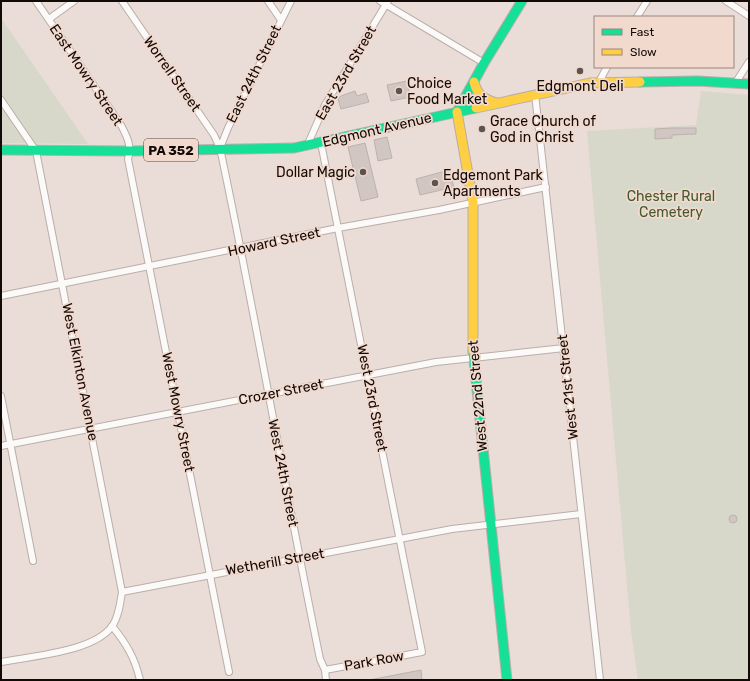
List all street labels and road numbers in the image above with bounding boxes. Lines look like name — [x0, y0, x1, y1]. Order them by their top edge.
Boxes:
street label: East Mowry Street — [46, 21, 127, 130]
street label: East 24th Street — [223, 22, 285, 126]
street label: East 23rd Street — [312, 22, 380, 123]
street label: Worrell Street — [140, 33, 205, 115]
street label: Edgmont Avenue — [321, 109, 433, 151]
road number: PA 352 — [144, 139, 198, 161]
street label: Howard Street — [226, 224, 322, 260]
street label: West Elkinton Avenue — [58, 302, 102, 442]
street label: West 21st Street — [554, 333, 582, 440]
street label: West 22nd Street — [465, 339, 491, 453]
street label: West 23rd Street — [353, 343, 391, 454]
street label: West Mowry Street — [158, 351, 198, 474]
street label: Crozer Street — [237, 375, 325, 409]
street label: West 24th Street — [264, 418, 302, 529]
street label: Wetherill Street — [224, 545, 326, 579]
street label: Park Row — [343, 647, 405, 675]

